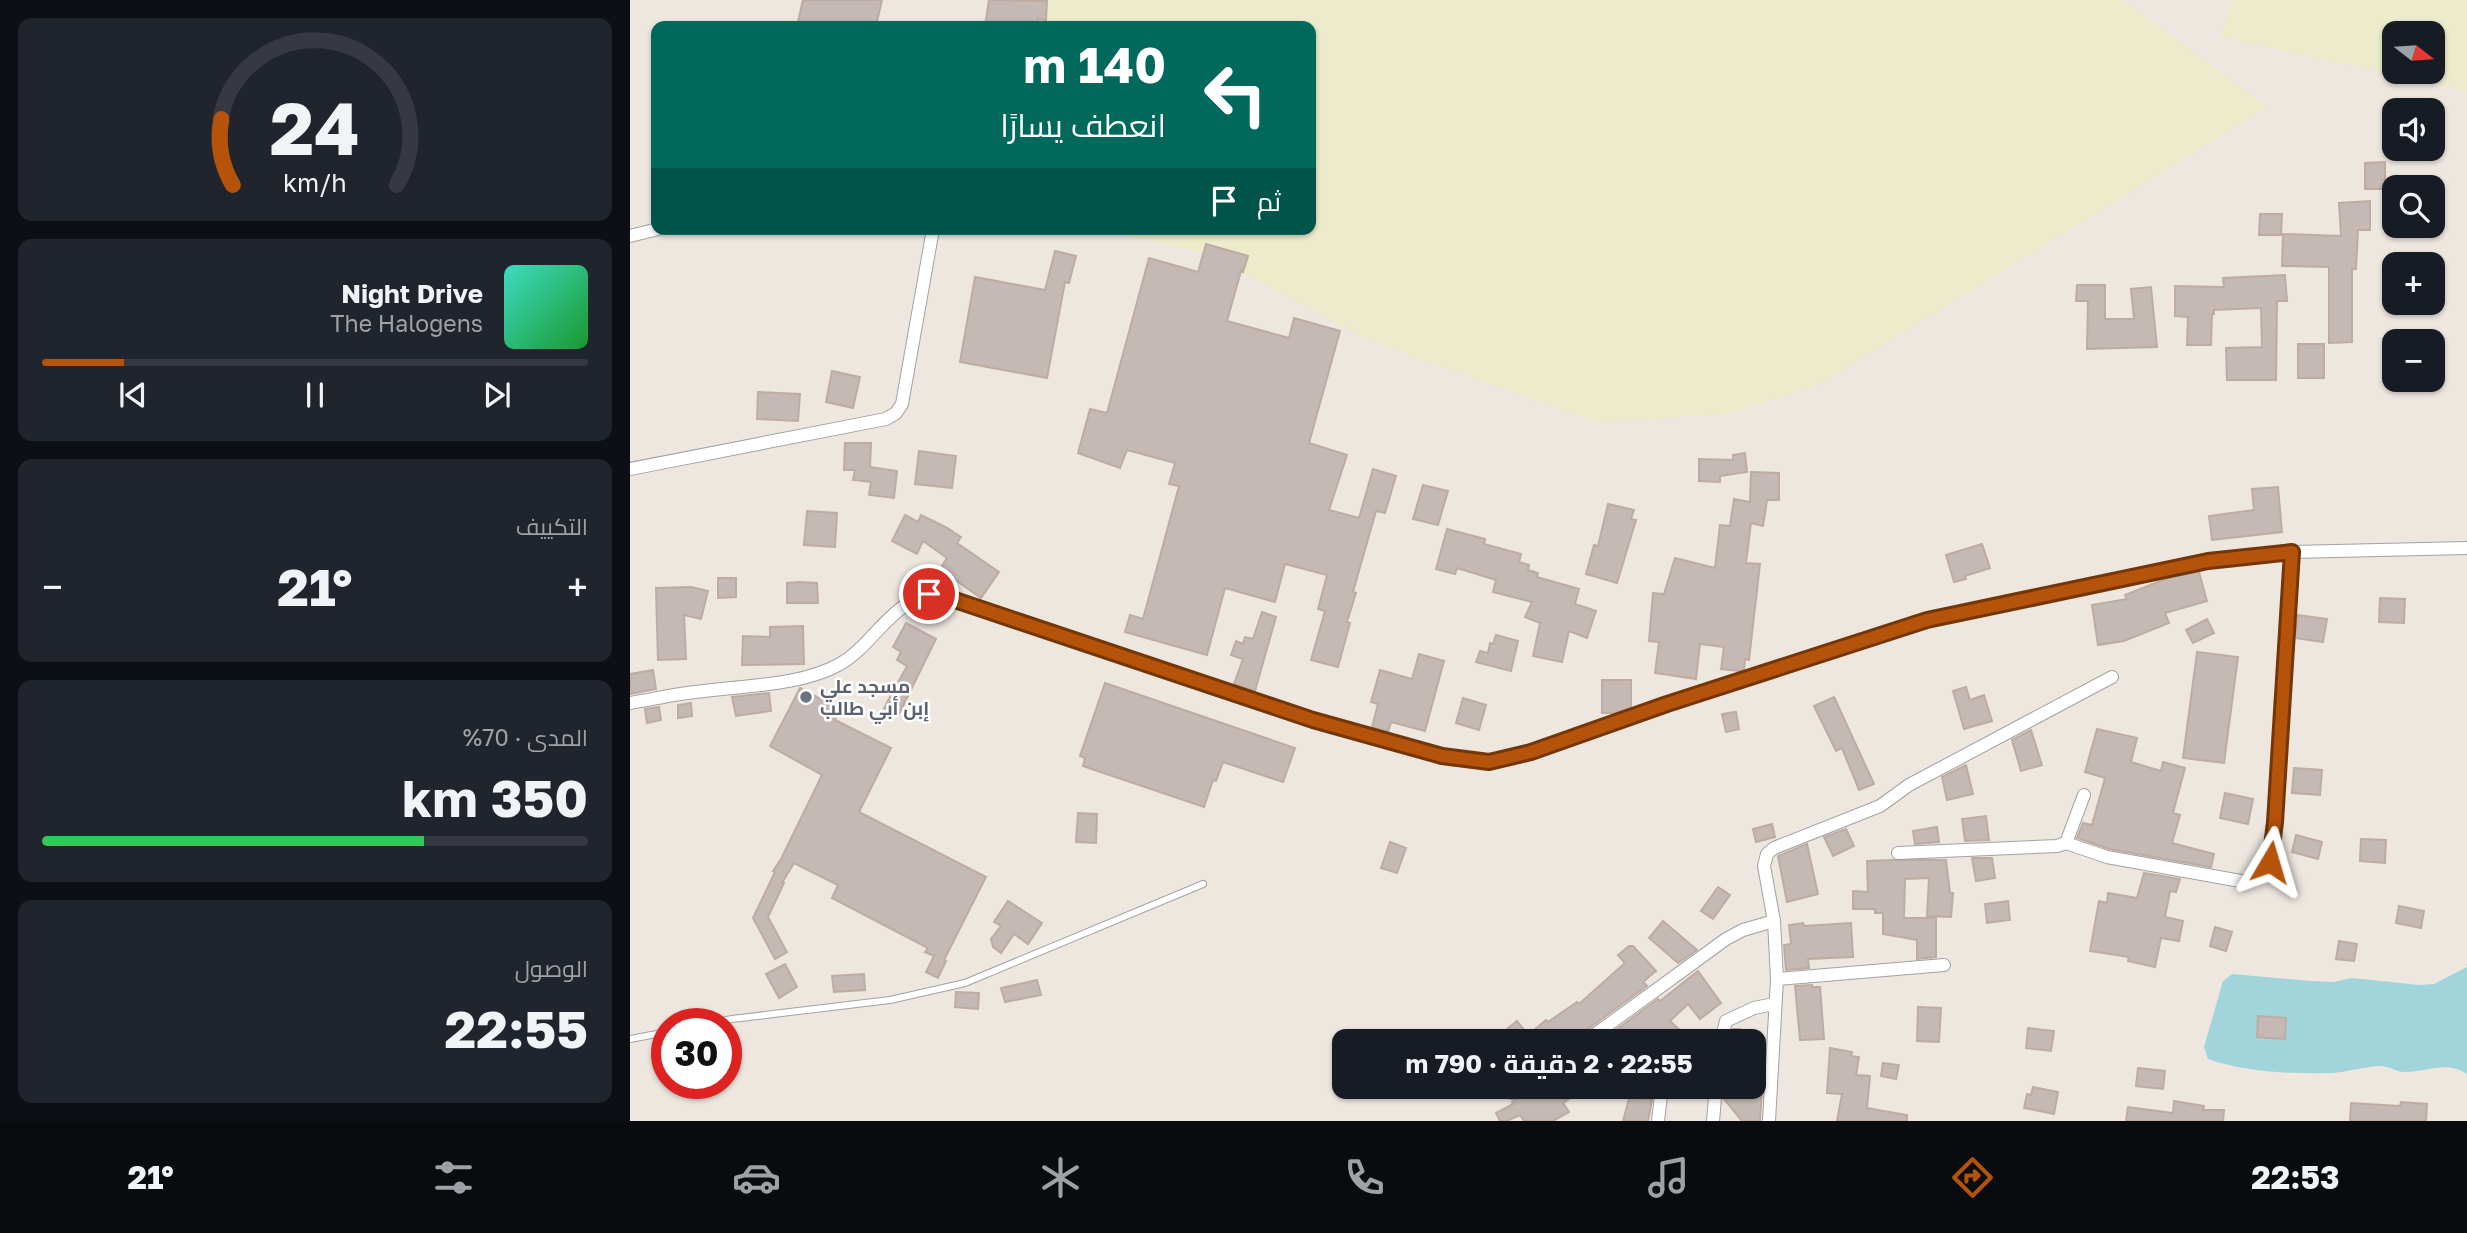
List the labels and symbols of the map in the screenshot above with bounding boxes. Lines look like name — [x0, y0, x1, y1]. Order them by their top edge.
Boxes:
north arrow — [2382, 21, 2445, 84]
pin — [899, 564, 959, 624]
place label: مسجد علي إبن أبي طالب — [820, 674, 929, 724]
marker: مسجد علي إبن أبي طالب — [798, 689, 814, 705]
position arrow — [2233, 825, 2307, 899]
speed limit sign: 30 — [651, 1008, 742, 1099]

